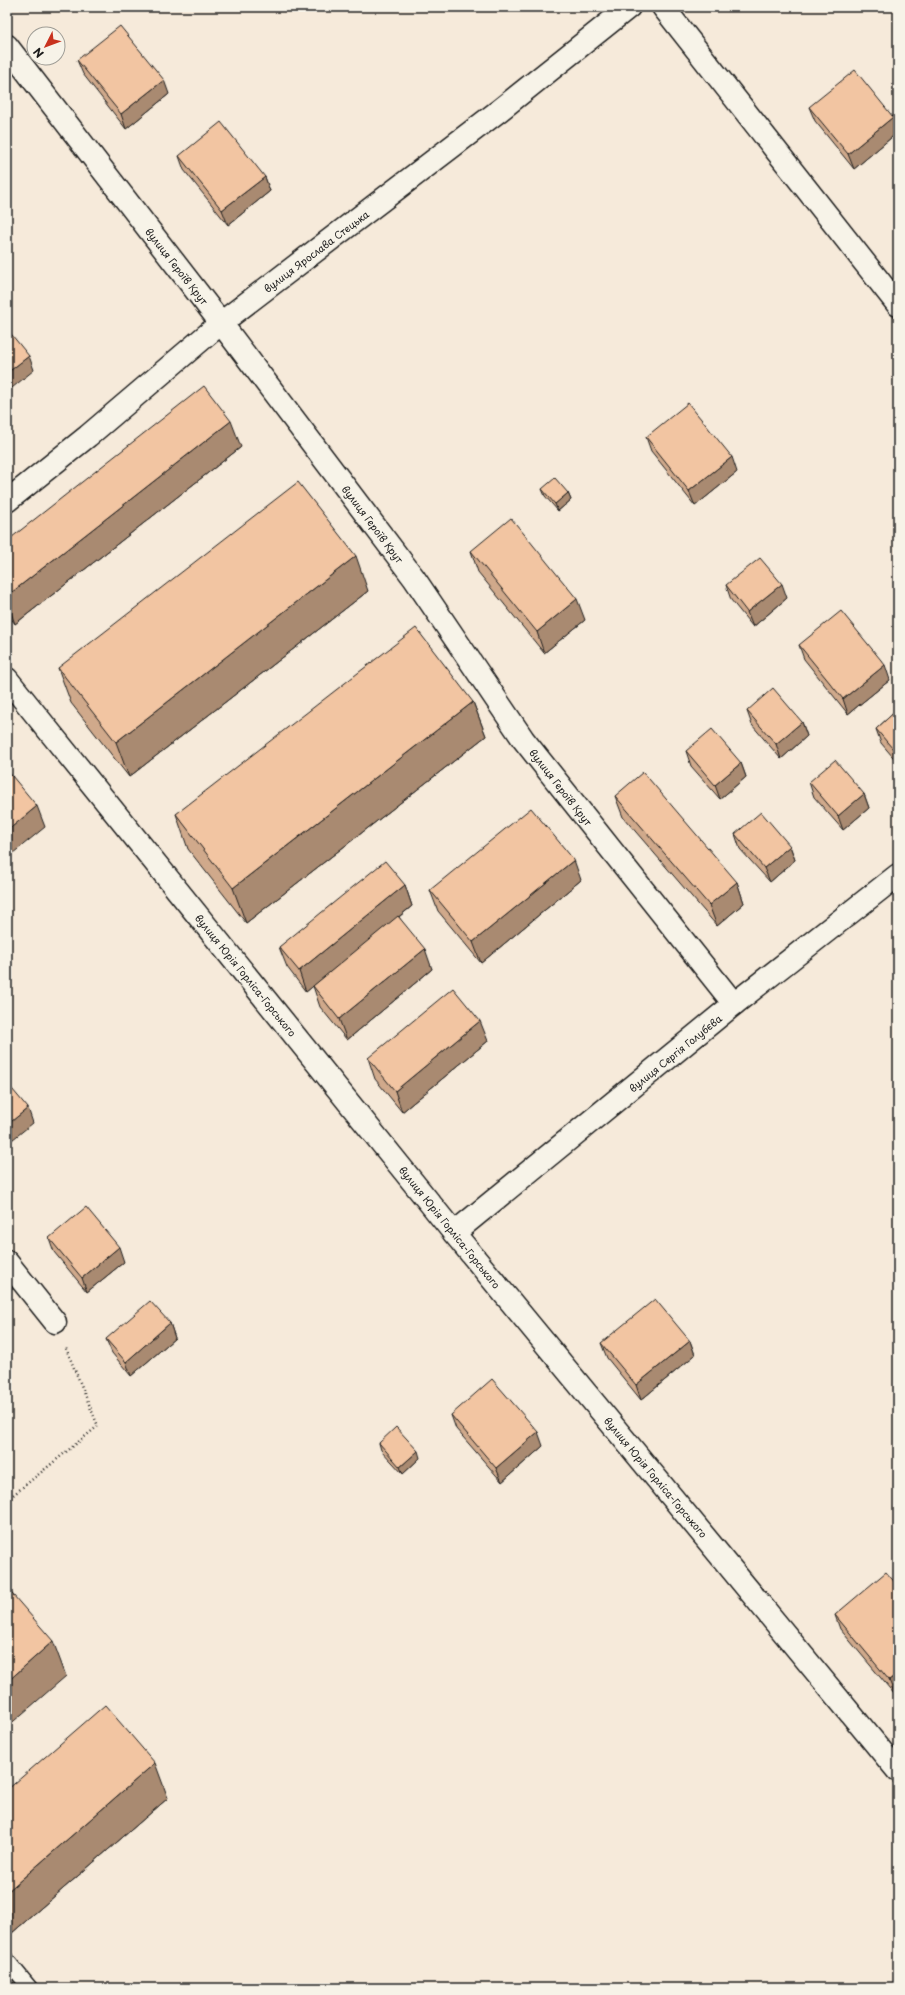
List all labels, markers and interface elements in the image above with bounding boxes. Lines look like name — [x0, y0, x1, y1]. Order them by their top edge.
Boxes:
north arrow — [26, 26, 66, 66]
text: N — [29, 44, 47, 62]
street label: вулиця Ярослава Стецька — [260, 206, 372, 296]
street label: вулиця Героїв Крут — [141, 224, 212, 308]
street label: вулиця Героїв Крут — [338, 482, 407, 567]
street label: вулиця Героїв Крут — [525, 745, 596, 829]
street label: вулиця Юрія Горліса-Горського — [192, 911, 300, 1040]
street label: вулиця Сергія Голубєва — [625, 1010, 726, 1096]
street label: вулиця Юрія Горліса-Горського — [396, 1163, 504, 1292]
street label: вулиця Юрія Горліса-Горського — [601, 1413, 711, 1541]

